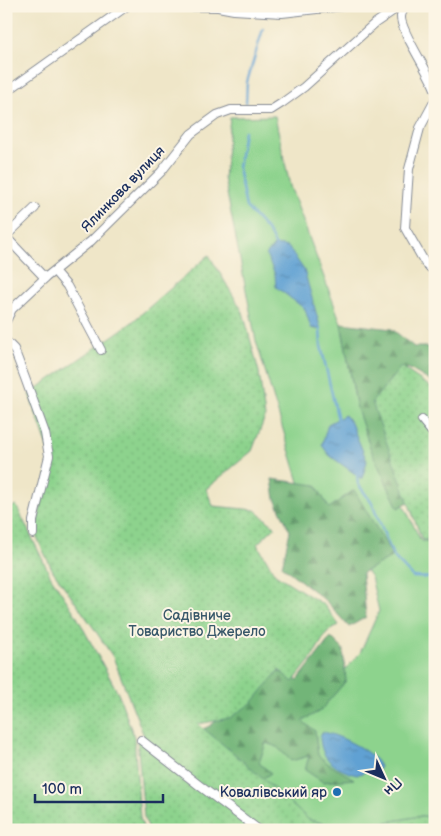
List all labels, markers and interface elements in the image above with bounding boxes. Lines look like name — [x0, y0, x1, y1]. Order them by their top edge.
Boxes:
street label: Ялинкова вулиця — [78, 142, 169, 236]
park label: Садівниче Товариство Джерело — [129, 607, 265, 640]
north arrow — [358, 754, 408, 804]
scale bar — [35, 771, 162, 803]
text: Пн — [380, 774, 406, 799]
text: 100 m — [42, 780, 82, 799]
place label: Ковалівський яр — [220, 784, 327, 801]
marker: Ковалівський яр — [331, 786, 343, 798]

